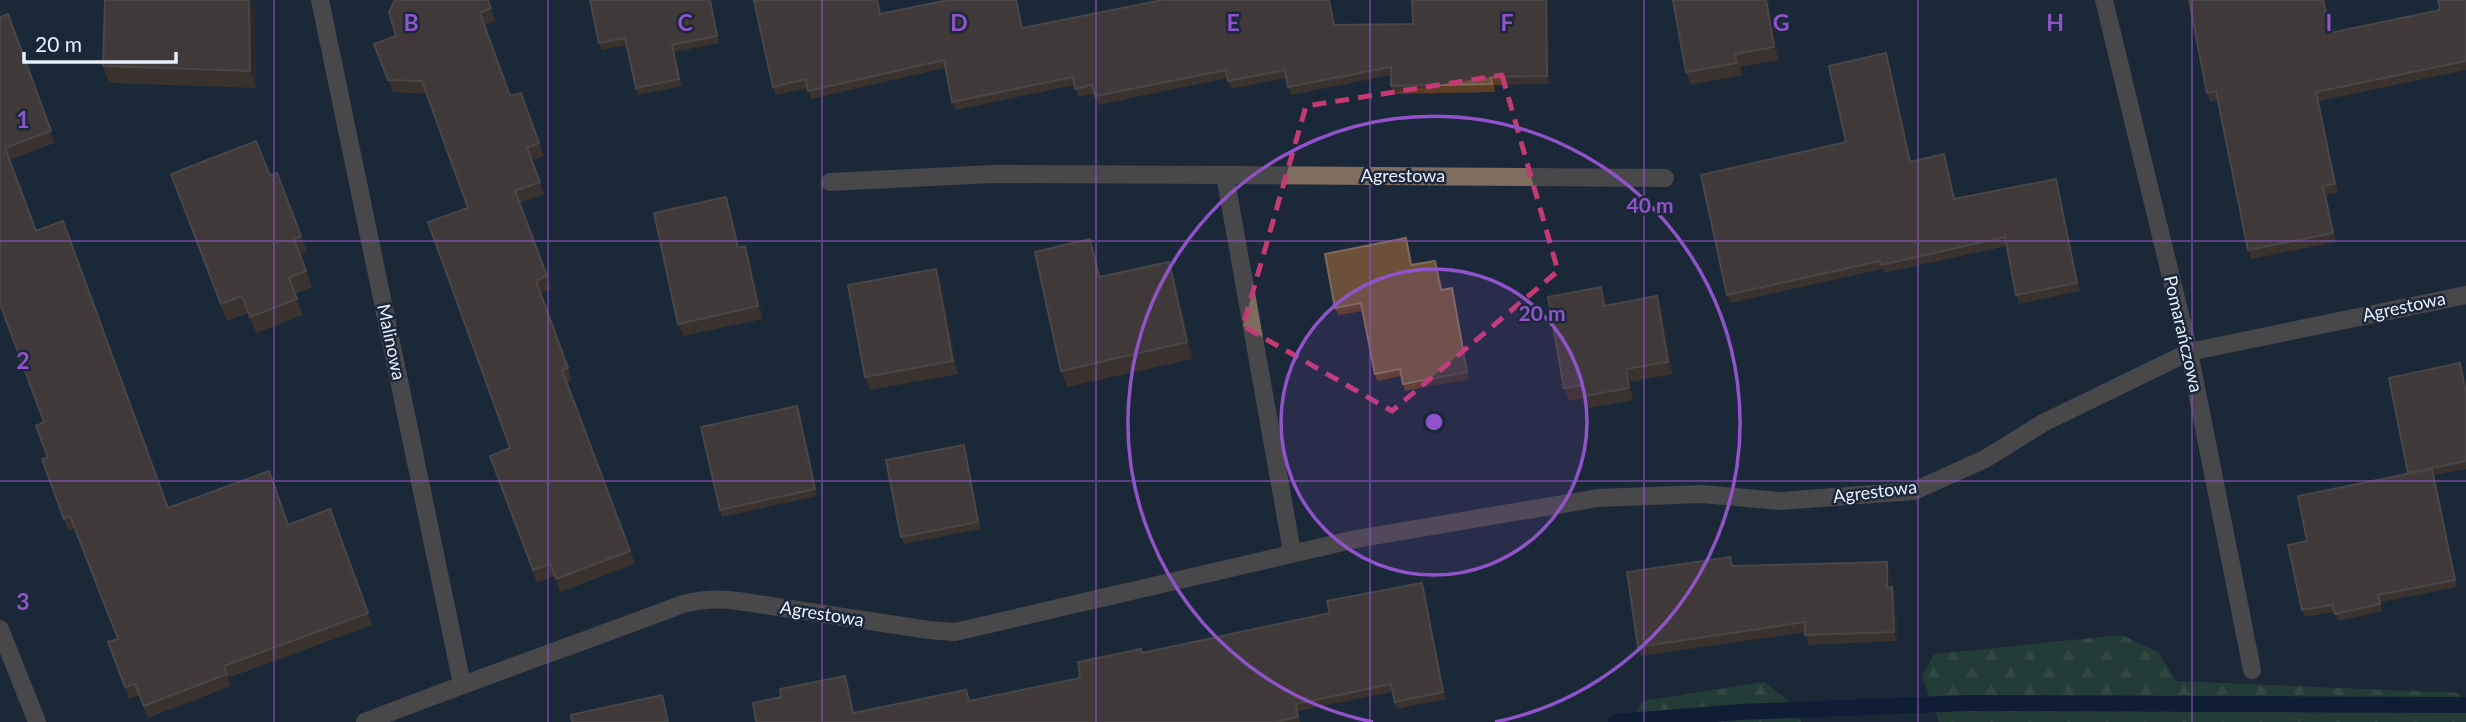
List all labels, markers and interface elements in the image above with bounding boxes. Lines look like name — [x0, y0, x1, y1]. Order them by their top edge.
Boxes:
text: B — [403, 8, 419, 36]
text: C — [677, 8, 693, 36]
text: D — [950, 8, 968, 36]
text: E — [1226, 8, 1240, 36]
text: F — [1500, 8, 1514, 36]
text: G — [1773, 8, 1789, 36]
text: H — [2046, 8, 2064, 36]
text: I — [2326, 8, 2332, 36]
scale bar — [24, 21, 177, 65]
text: 20 m — [35, 31, 82, 56]
text: 1 — [16, 105, 30, 133]
street label: Agrestowa — [1361, 164, 1445, 186]
text: 40 m — [1626, 192, 1674, 217]
street label: Pomarańczowa — [2160, 273, 2208, 394]
street label: Agrestowa — [2360, 286, 2447, 326]
text: 20 m — [1518, 300, 1566, 325]
street label: Malinowa — [373, 302, 411, 382]
text: 2 — [16, 346, 30, 374]
centre of rings — [1422, 410, 1446, 434]
street label: Agrestowa — [1832, 475, 1918, 507]
text: 3 — [16, 587, 30, 615]
street label: Agrestowa — [779, 596, 866, 630]

